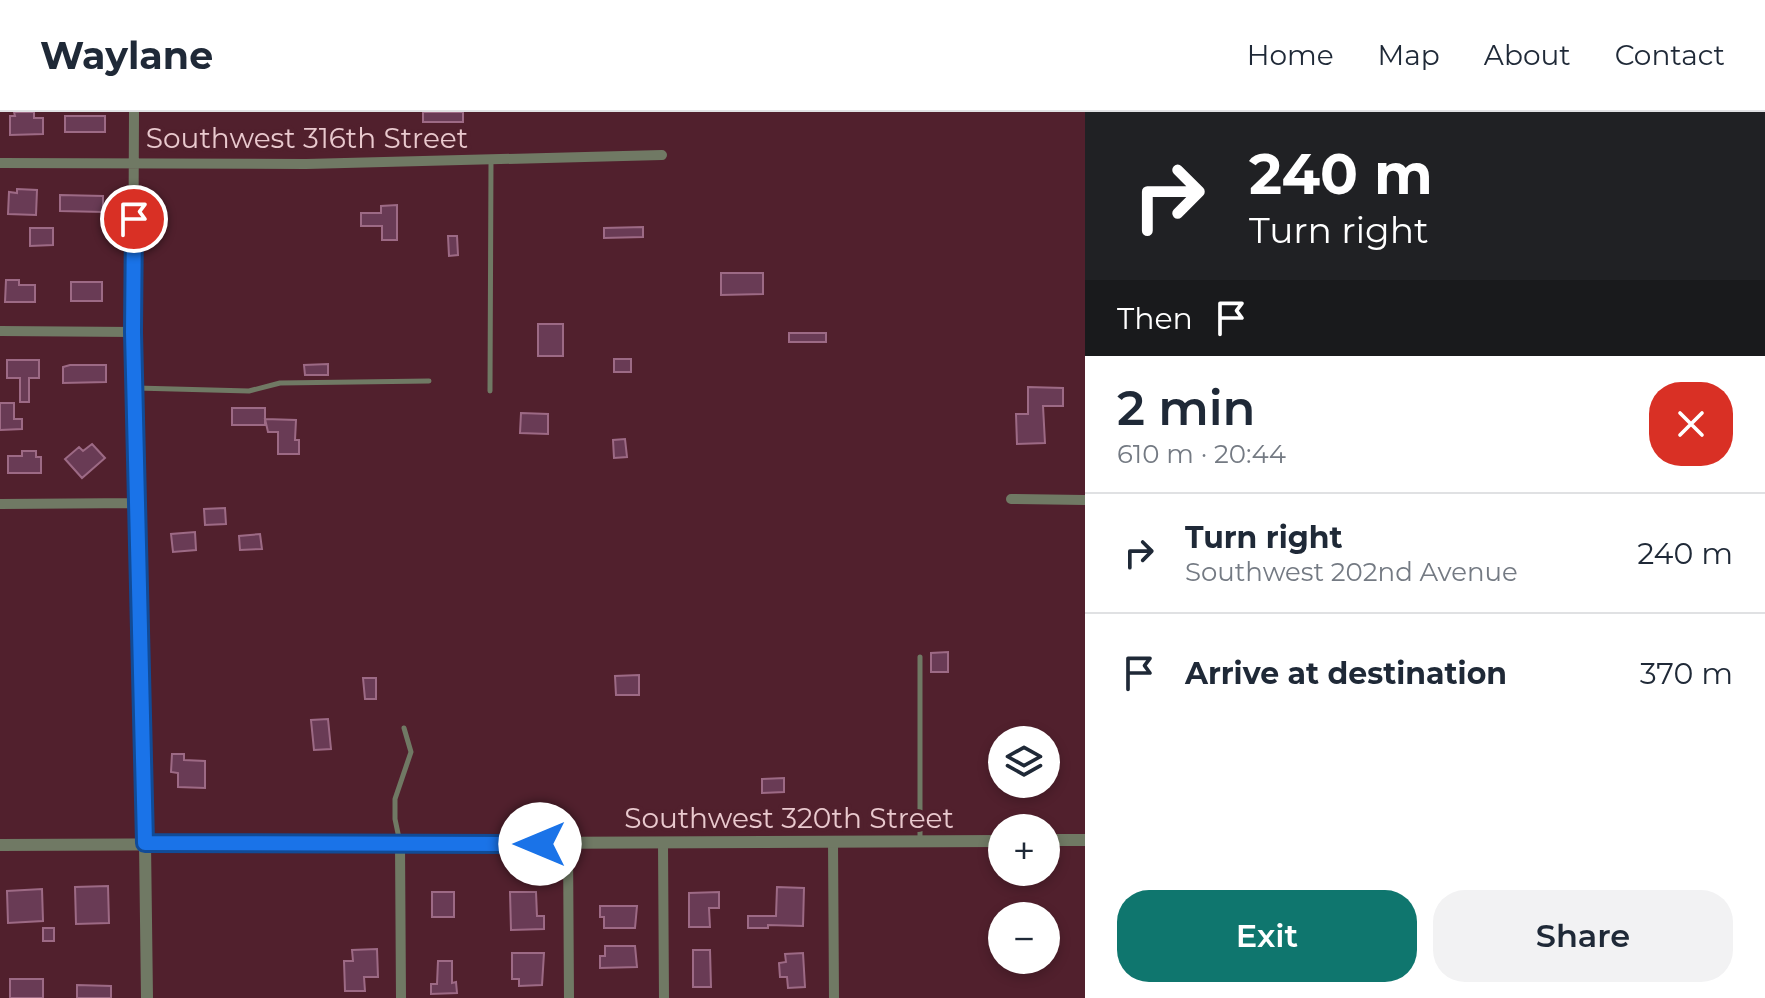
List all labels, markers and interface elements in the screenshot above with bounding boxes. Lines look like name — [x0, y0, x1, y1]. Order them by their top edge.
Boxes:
text: Waylane — [40, 32, 213, 79]
text: Home — [1247, 38, 1334, 72]
text: Map — [1378, 38, 1440, 72]
text: About — [1484, 38, 1571, 72]
text: Contact — [1615, 38, 1725, 72]
street label: Southwest 316th Street — [146, 121, 468, 155]
text: 240 m — [1249, 140, 1433, 208]
icon: right — [1117, 144, 1221, 248]
pin — [100, 185, 168, 253]
icon: arrive — [112, 197, 156, 241]
text: Turn right — [1249, 208, 1429, 252]
icon: arrive — [1209, 296, 1253, 340]
text: Then — [1117, 300, 1193, 337]
text: 2 min — [1117, 379, 1255, 437]
button: close — [1649, 382, 1733, 466]
text: 610 m · 20:44 — [1117, 438, 1286, 470]
text: Turn right — [1185, 519, 1342, 556]
icon: right — [1117, 531, 1161, 575]
text: 240 m — [1637, 535, 1733, 572]
text: Southwest 202nd Avenue — [1185, 556, 1518, 588]
icon: arrive — [1117, 651, 1161, 695]
text: Arrive at destination — [1185, 655, 1507, 692]
text: 370 m — [1640, 655, 1733, 692]
map controls — [988, 726, 1060, 974]
button: layers — [988, 726, 1060, 798]
street label: Southwest 320th Street — [624, 801, 954, 835]
position arrow — [498, 802, 582, 886]
button: + — [988, 814, 1060, 886]
button: Exit — [1117, 890, 1417, 982]
button: Share — [1433, 890, 1733, 982]
button: − — [988, 902, 1060, 974]

